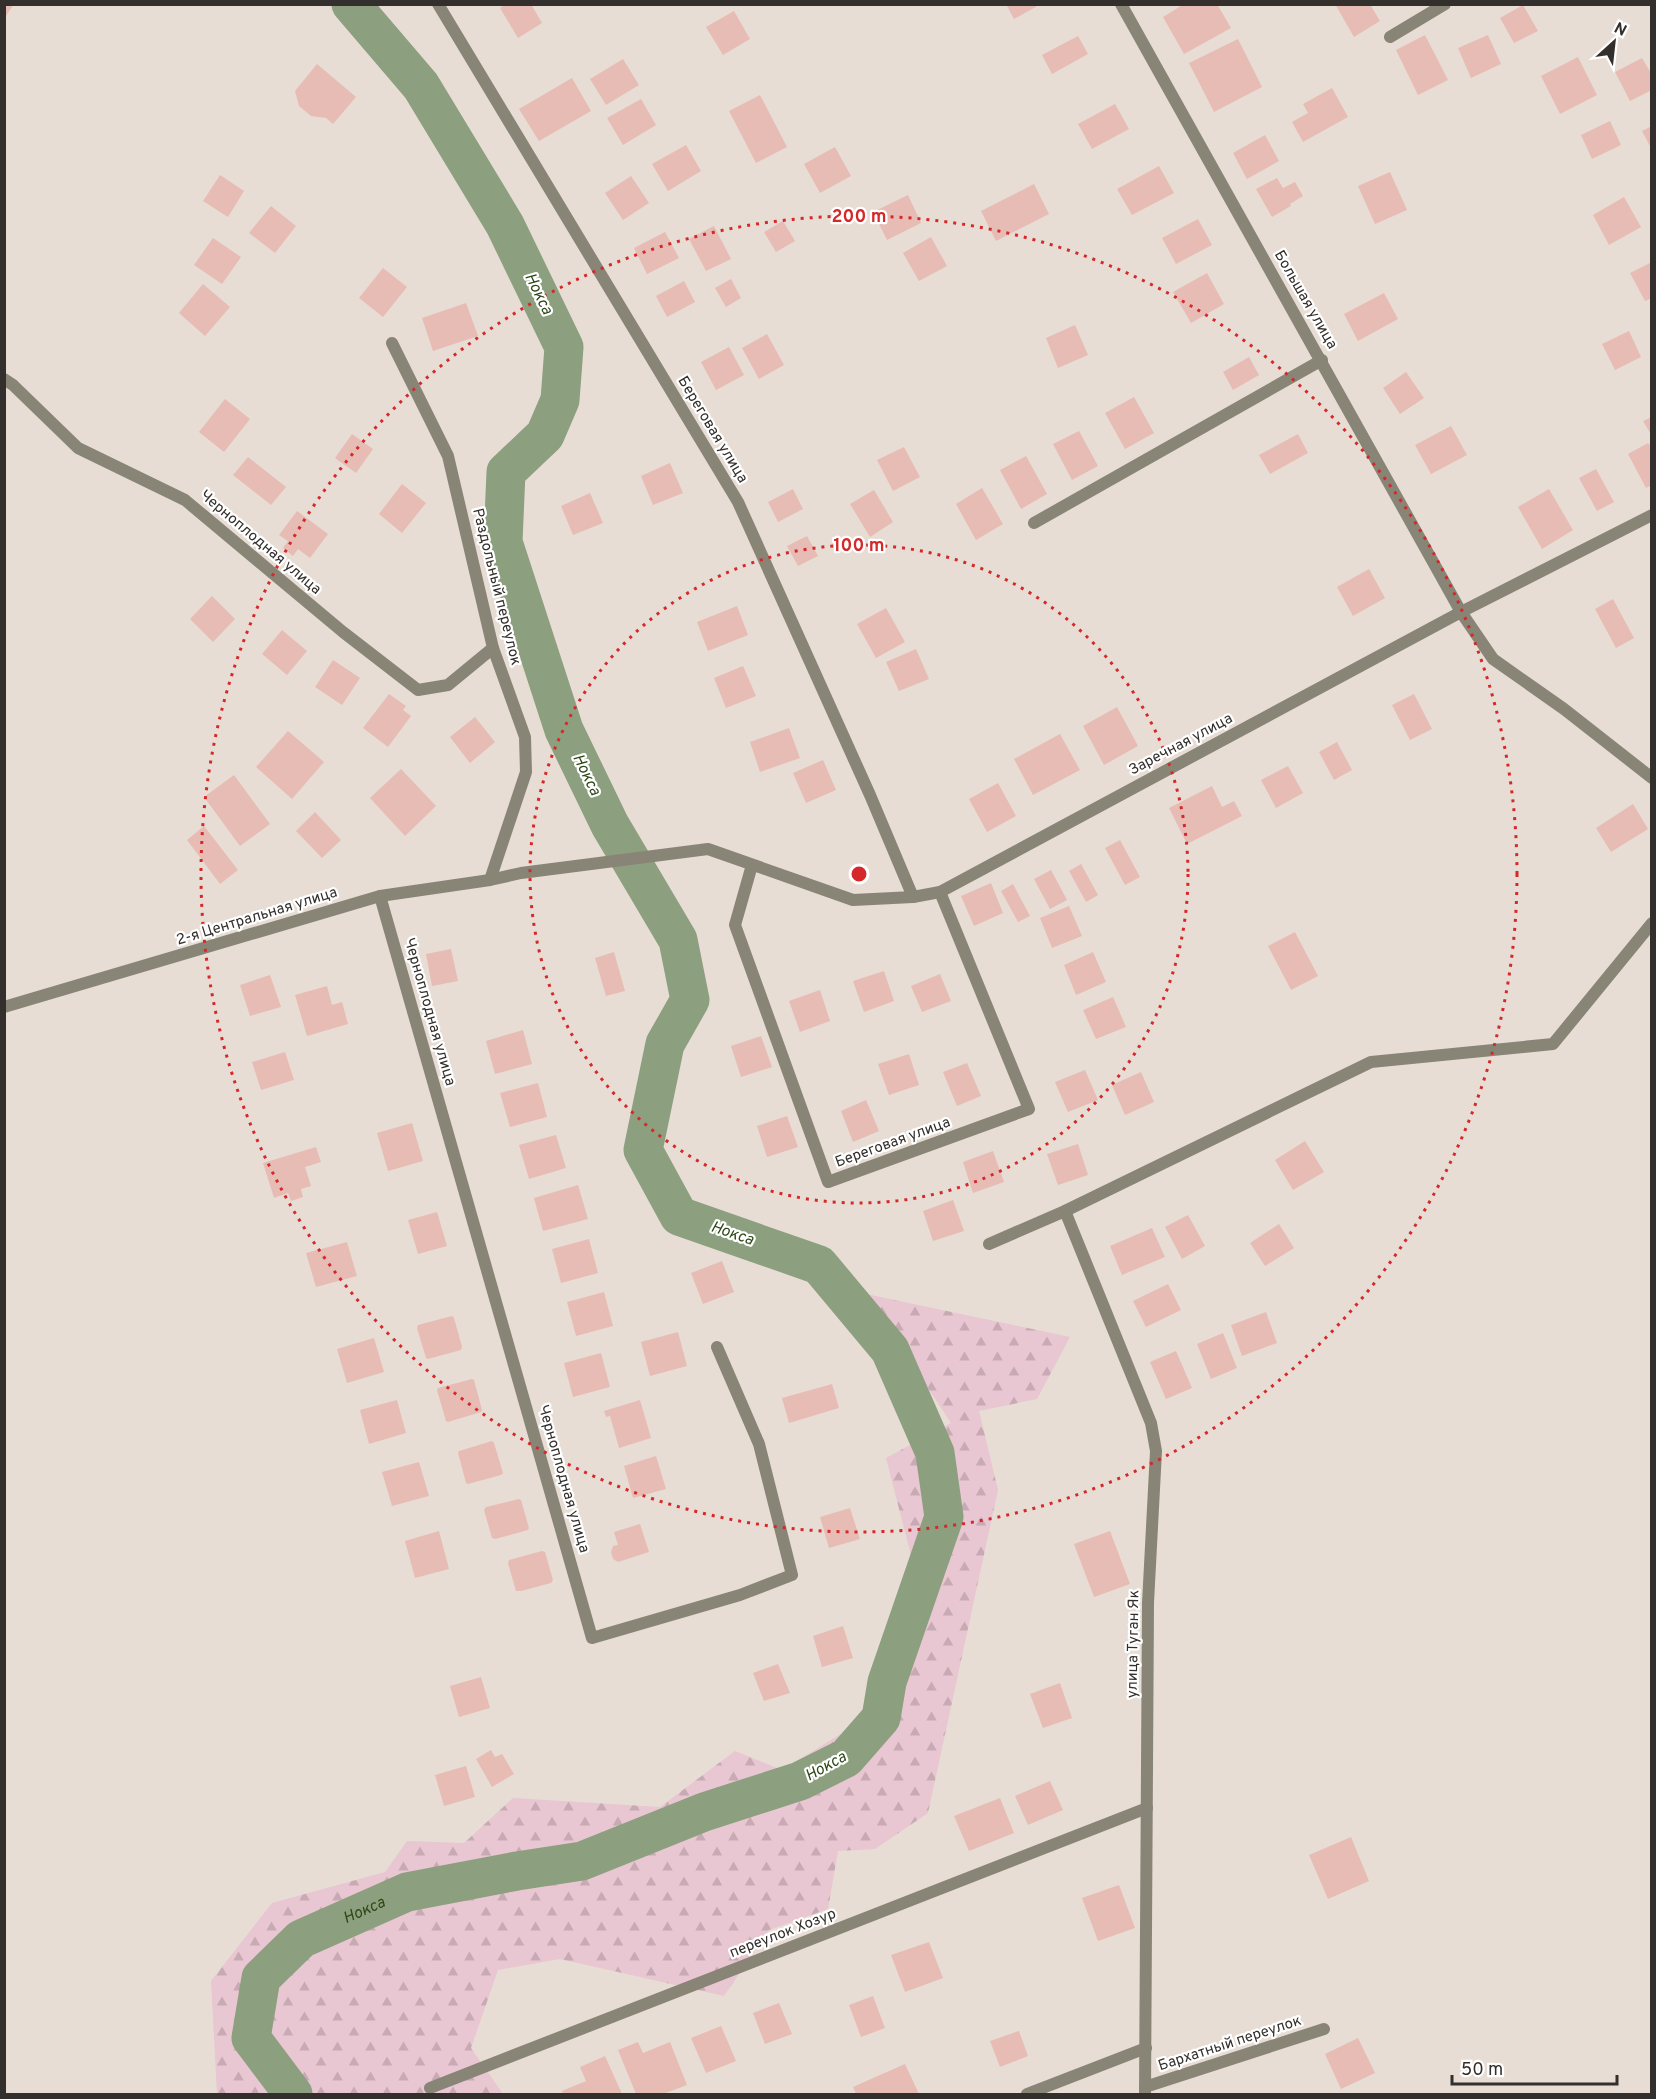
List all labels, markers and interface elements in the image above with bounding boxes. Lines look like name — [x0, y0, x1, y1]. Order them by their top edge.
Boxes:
north arrow — [1584, 12, 1644, 72]
text: N — [1610, 19, 1630, 42]
text: 200 m — [831, 206, 887, 229]
street label: Большая улица — [1269, 247, 1341, 353]
water label: Нокса — [519, 270, 557, 319]
street label: Береговая улица — [673, 373, 751, 487]
street label: Черноплодная улица — [195, 487, 325, 599]
street label: Раздольный переулок — [467, 506, 525, 668]
text: 100 m — [833, 535, 885, 558]
street label: Заречная улица — [1126, 710, 1236, 780]
water label: Нокса — [567, 751, 605, 800]
centre of rings — [849, 864, 869, 884]
street label: 2-я Центральная улица — [174, 883, 340, 951]
street label: Черноплодная улица — [399, 936, 459, 1088]
street label: Береговая улица — [833, 1113, 953, 1173]
water label: Нокса — [708, 1217, 757, 1251]
street label: Черноплодная улица — [533, 1403, 593, 1555]
street label: улица Туган Як — [1124, 1590, 1144, 1698]
water label: Нокса — [802, 1747, 851, 1786]
water label: Нокса — [340, 1893, 389, 1929]
street label: переулок Хозур — [727, 1905, 839, 1963]
street label: Бархатный переулок — [1156, 2012, 1304, 2076]
scale bar — [1452, 2048, 1617, 2086]
text: 50 m — [1461, 2059, 1503, 2082]

